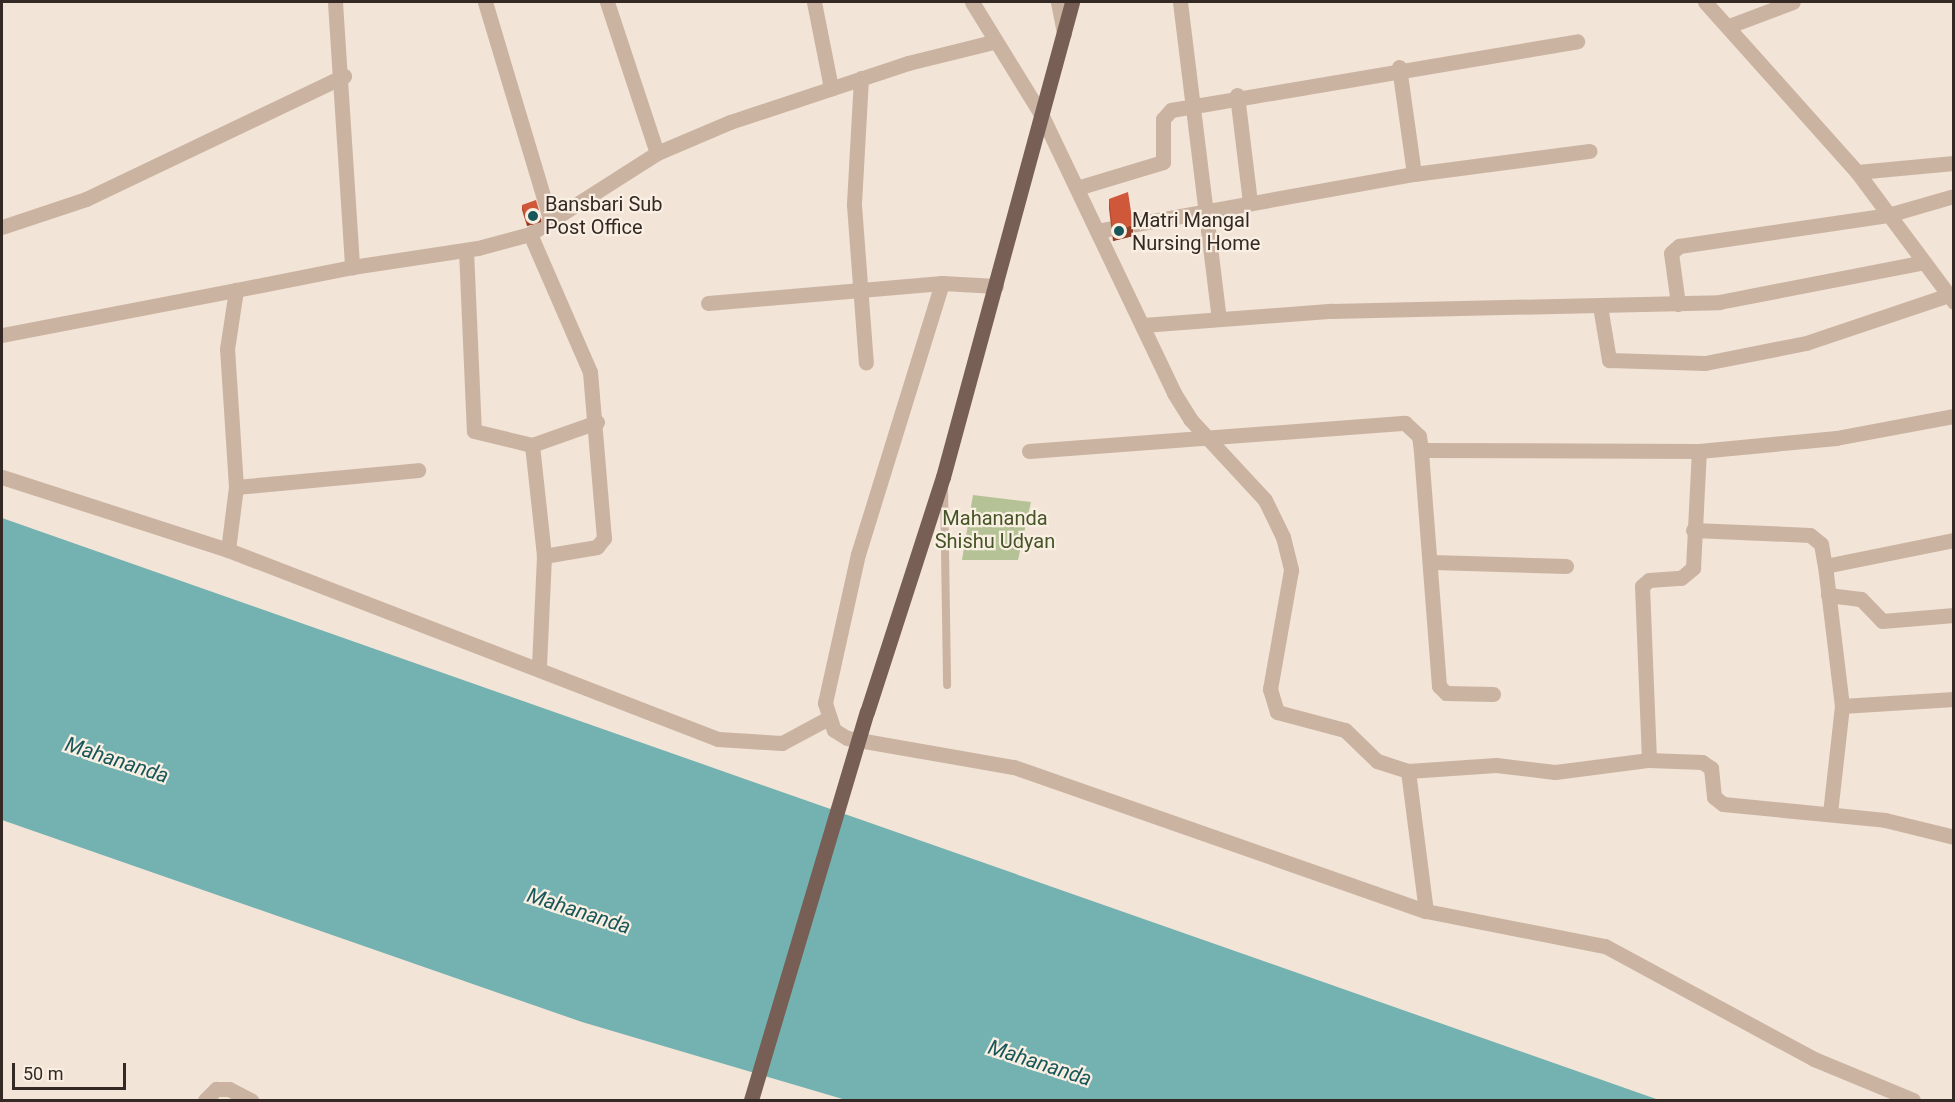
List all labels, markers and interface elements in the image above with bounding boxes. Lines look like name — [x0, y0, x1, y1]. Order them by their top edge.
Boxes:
place label: Bansbari Sub Post Office — [545, 192, 663, 239]
place label: Matri Mangal Nursing Home — [1132, 208, 1260, 255]
marker: Bansbari Sub Post Office — [526, 209, 540, 223]
marker: Matri Mangal Nursing Home — [1110, 222, 1128, 240]
park label: Mahananda Shishu Udyan — [935, 507, 1055, 554]
water label: Mahananda — [62, 731, 172, 789]
water label: Mahananda — [524, 882, 634, 940]
water label: Mahananda — [985, 1034, 1095, 1092]
scale bar — [15, 1051, 129, 1089]
text: 50 m — [23, 1063, 63, 1084]

